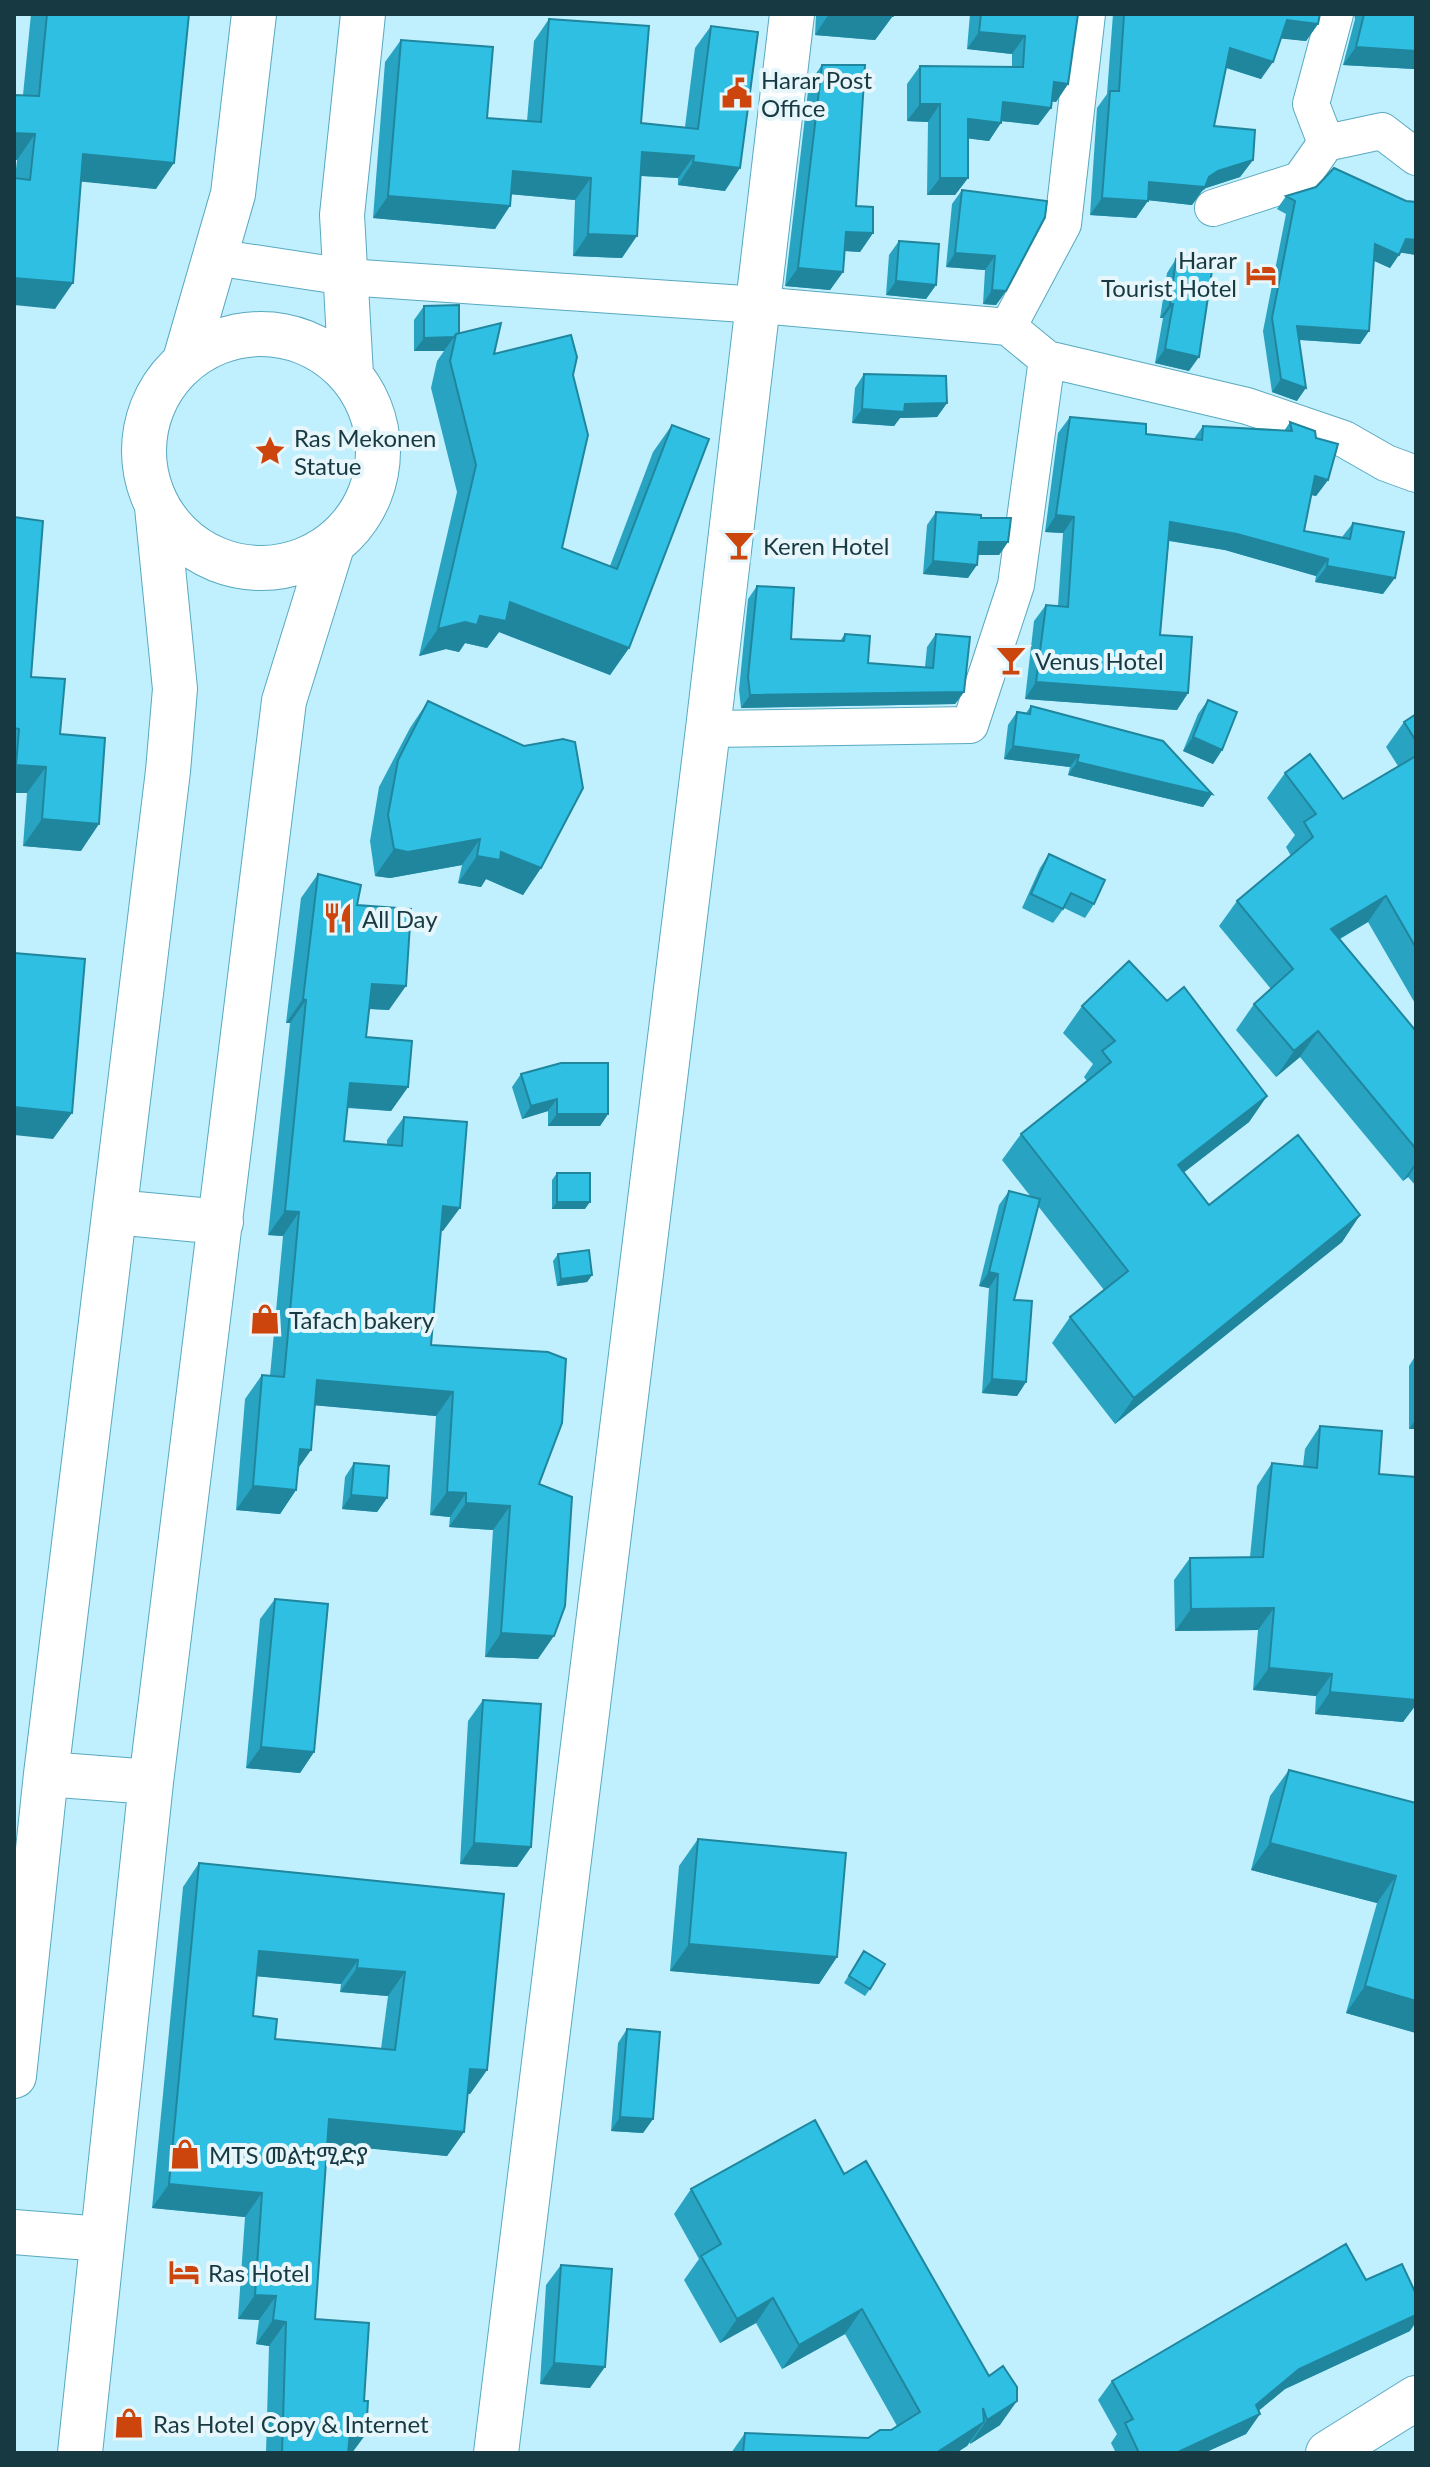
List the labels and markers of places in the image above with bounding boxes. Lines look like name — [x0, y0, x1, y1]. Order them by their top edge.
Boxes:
place label: Harar Post Office — [761, 65, 873, 122]
public building icon: Harar Post Office — [720, 76, 754, 110]
place label: Harar Tourist Hotel — [1101, 245, 1237, 302]
hotel icon: Harar Tourist Hotel — [1244, 256, 1278, 290]
place label: Ras Mekonen Statue — [294, 423, 436, 480]
place icon: Ras Mekonen Statue — [253, 434, 287, 468]
bar icon: Keren Hotel — [722, 528, 756, 562]
place label: Keren Hotel — [763, 531, 889, 560]
bar icon: Venus Hotel — [994, 643, 1028, 677]
place label: Venus Hotel — [1035, 646, 1164, 675]
restaurant icon: All Day — [321, 901, 355, 935]
place label: All Day — [362, 904, 438, 933]
shop icon: Tafach bakery — [248, 1302, 282, 1336]
place label: Tafach bakery — [289, 1305, 435, 1334]
shop icon: MTS መልቲሚድያ — [168, 2137, 202, 2171]
place label: MTS መልቲሚድያ — [209, 2140, 368, 2169]
hotel icon: Ras Hotel — [167, 2255, 201, 2289]
place label: Ras Hotel — [208, 2258, 310, 2287]
shop icon: Ras Hotel Copy & Internet — [112, 2406, 146, 2440]
place label: Ras Hotel Copy & Internet — [153, 2409, 429, 2438]

